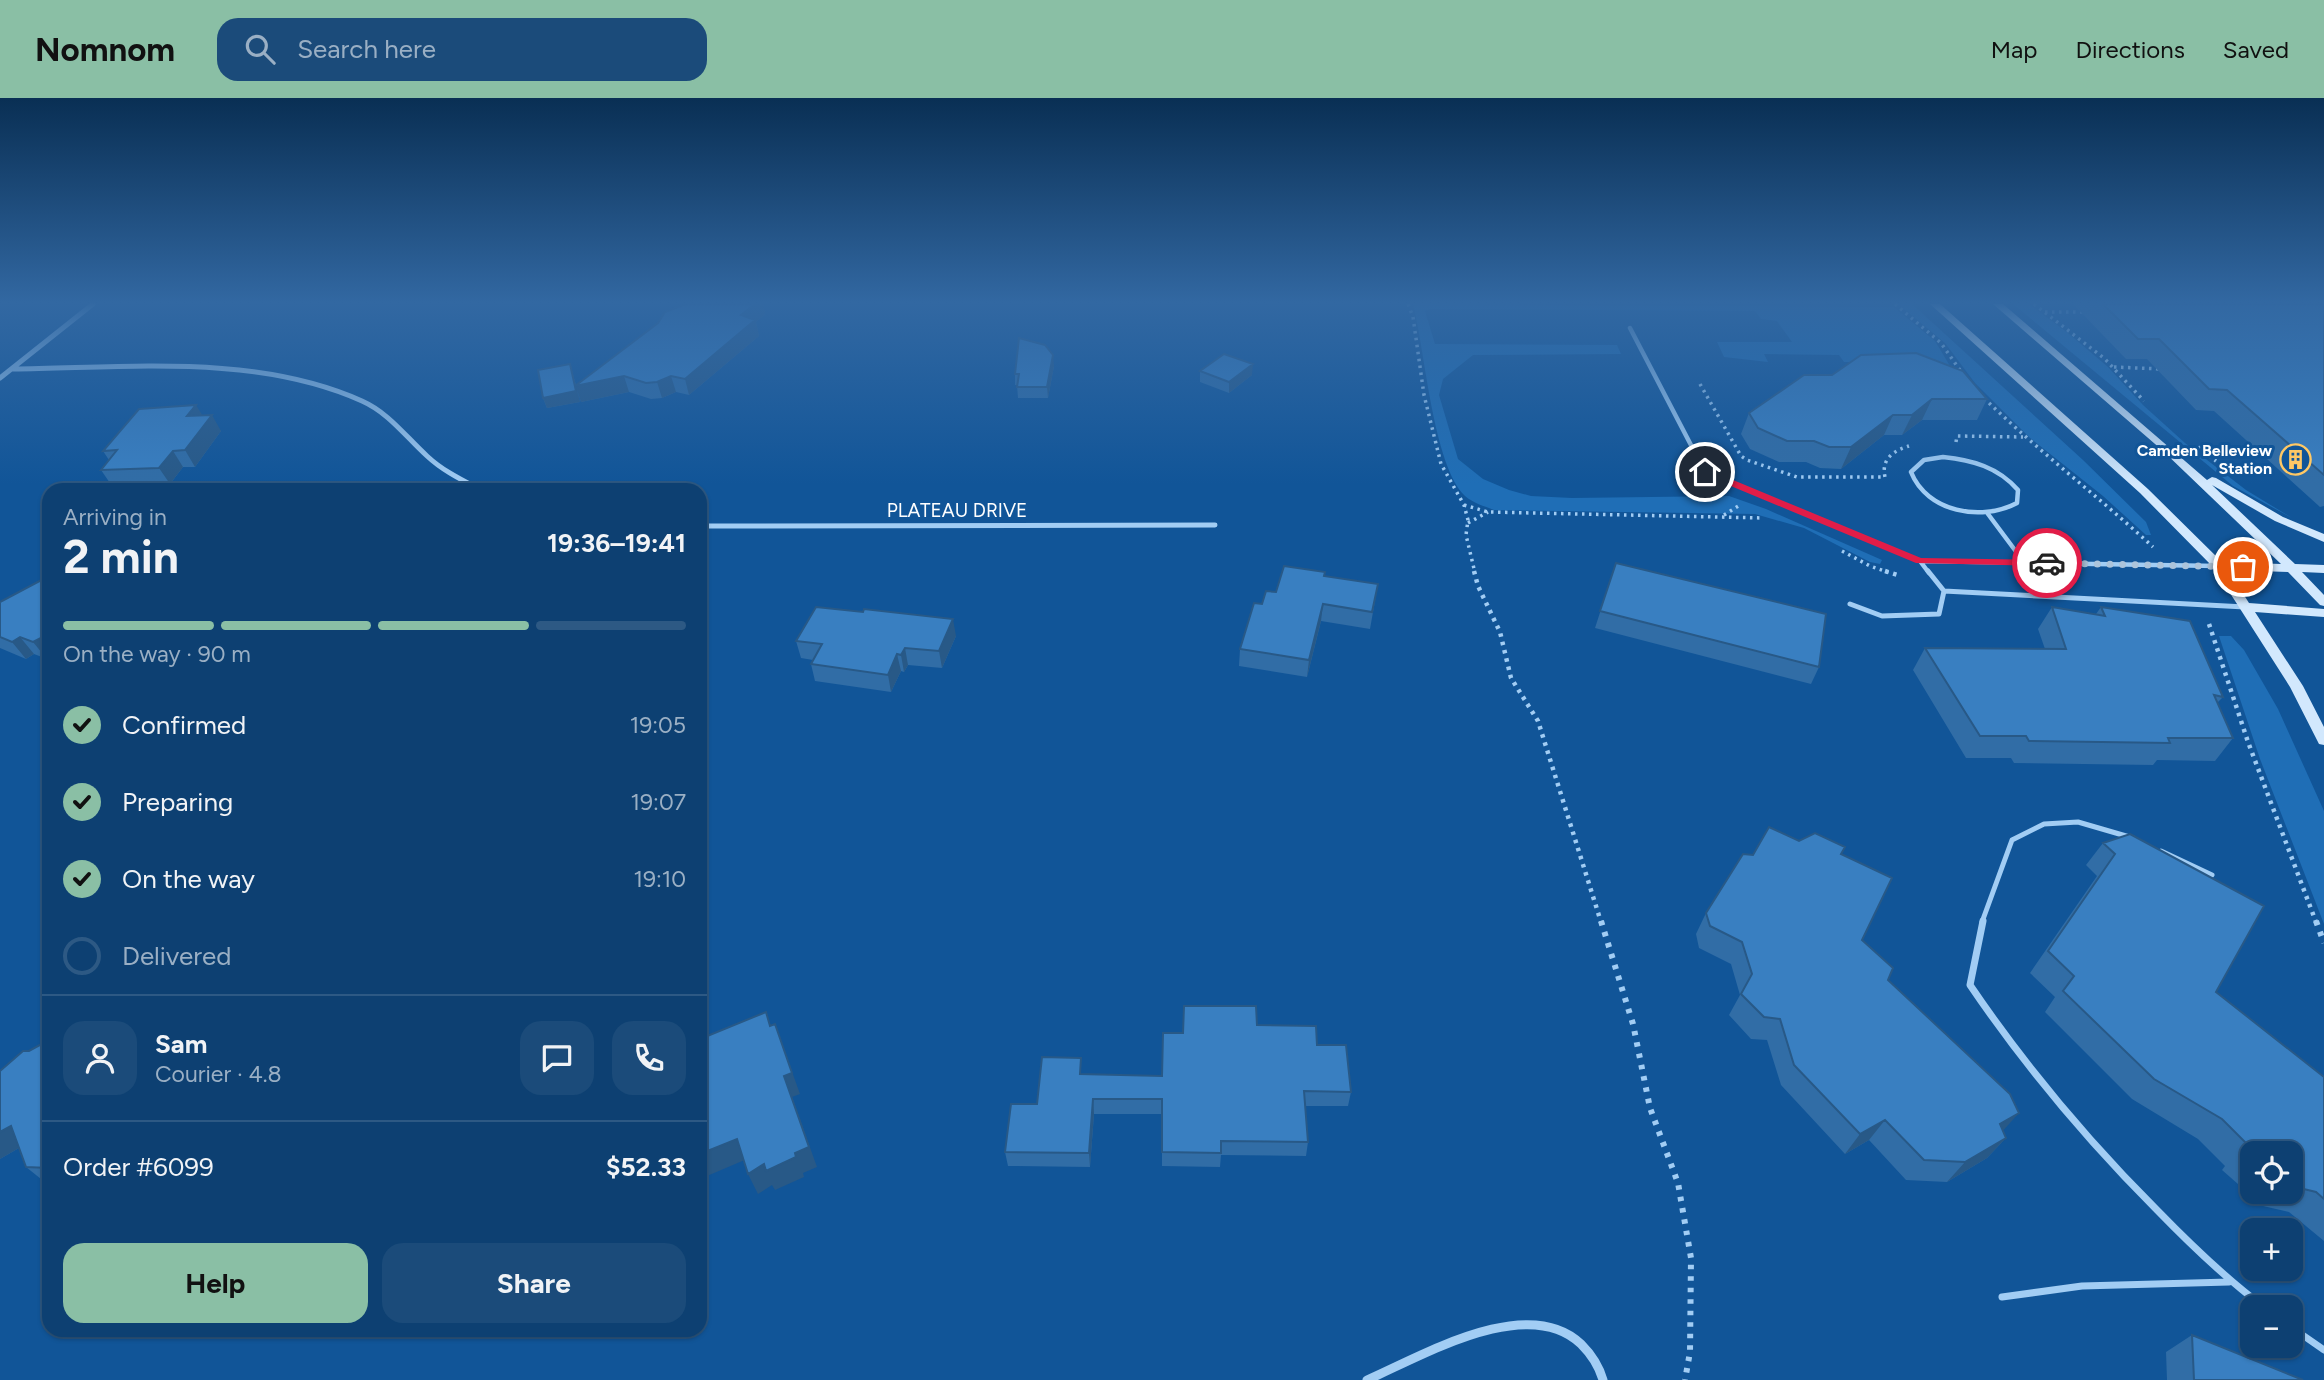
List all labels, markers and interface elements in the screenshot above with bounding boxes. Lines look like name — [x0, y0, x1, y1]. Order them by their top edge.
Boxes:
search box — [217, 18, 707, 81]
text: Nomnom — [35, 30, 175, 69]
icon: search — [241, 30, 279, 68]
text: Search here — [297, 33, 436, 65]
text: Map — [1991, 35, 2037, 64]
text: Directions — [2075, 35, 2185, 64]
text: Saved — [2223, 35, 2289, 64]
place label: Camden Belleview Station — [2137, 441, 2273, 478]
pin — [1675, 442, 1735, 502]
building icon: Camden Belleview Station — [2278, 442, 2312, 476]
icon: home — [1686, 453, 1724, 491]
street label: PLATEAU DRIVE — [887, 499, 1027, 522]
text: Arriving in — [63, 503, 167, 531]
text: 19:36–19:41 — [547, 527, 686, 559]
courier — [2012, 528, 2082, 598]
text: 2 min — [63, 529, 179, 585]
pin — [2213, 537, 2273, 597]
icon: car — [2028, 544, 2066, 582]
icon: bag — [2224, 548, 2262, 586]
text: On the way · 90 m — [63, 640, 251, 668]
icon: check — [63, 706, 101, 744]
text: Confirmed — [122, 709, 246, 741]
text: 19:05 — [630, 711, 686, 739]
icon: check — [63, 783, 101, 821]
text: Preparing — [122, 786, 233, 818]
text: 19:07 — [631, 788, 686, 816]
icon: check — [63, 860, 101, 898]
text: On the way — [122, 863, 255, 895]
text: 19:10 — [633, 865, 686, 893]
text: Delivered — [122, 940, 231, 972]
button: person — [63, 1021, 137, 1095]
button: chat — [520, 1021, 594, 1095]
button: phone — [612, 1021, 686, 1095]
text: Sam — [155, 1028, 207, 1060]
text: Courier · 4.8 — [155, 1060, 282, 1088]
map controls — [2240, 1141, 2303, 1358]
button: locate — [2240, 1141, 2303, 1204]
text: Order #6099 — [63, 1151, 214, 1183]
text: $52.33 — [606, 1151, 686, 1183]
button: + — [2240, 1218, 2303, 1281]
button: Help — [63, 1243, 368, 1323]
button: Share — [382, 1243, 686, 1323]
button: − — [2240, 1295, 2303, 1358]

